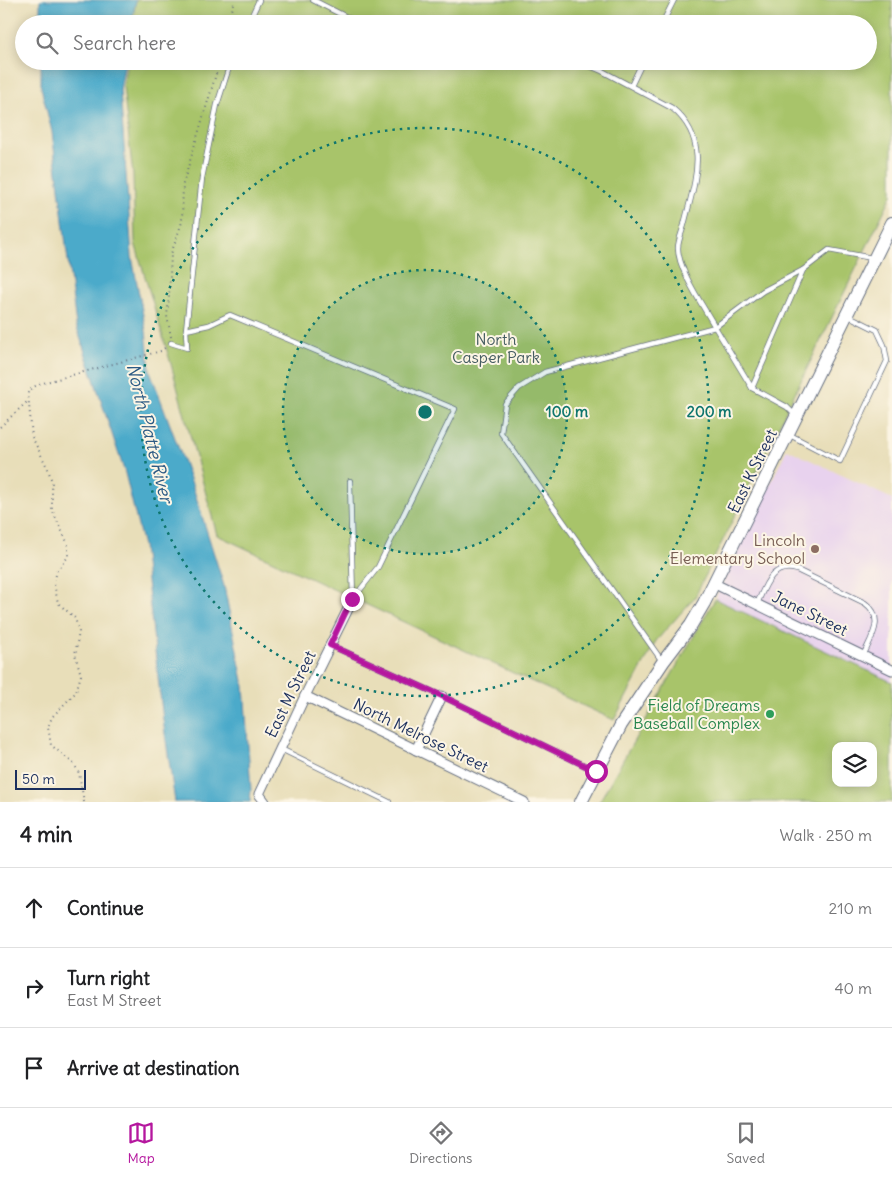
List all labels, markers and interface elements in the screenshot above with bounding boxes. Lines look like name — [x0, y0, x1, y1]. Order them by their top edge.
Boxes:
search box — [15, 15, 877, 70]
icon: search — [33, 29, 61, 57]
text: Search here — [73, 31, 176, 55]
park label: North Casper Park — [452, 329, 540, 367]
water label: North Platte River — [122, 361, 179, 508]
text: 100 m — [546, 402, 588, 421]
text: 200 m — [687, 402, 731, 421]
centre of rings — [416, 403, 434, 421]
street label: East K Street — [723, 425, 781, 516]
place label: Lincoln Elementary School — [670, 530, 805, 568]
marker: Lincoln Elementary School — [809, 543, 821, 555]
street label: Jane Street — [769, 586, 852, 640]
route end — [341, 588, 364, 611]
street label: East M Street — [260, 647, 320, 741]
street label: North Melrose Street — [350, 694, 492, 777]
place label: Field of Dreams Baseball Complex — [633, 695, 760, 733]
marker: Field of Dreams Baseball Complex — [764, 708, 776, 720]
map controls — [832, 742, 877, 787]
button: layers — [832, 742, 877, 787]
route start — [585, 760, 608, 783]
scale bar — [15, 767, 86, 790]
text: 50 m — [22, 770, 55, 788]
text: 4 min — [20, 821, 72, 848]
text: Walk · 250 m — [780, 825, 872, 845]
icon: ahead — [20, 894, 48, 922]
text: Continue — [67, 896, 144, 920]
text: 210 m — [829, 898, 872, 918]
text: Turn right — [67, 966, 150, 990]
icon: right — [20, 974, 48, 1002]
text: 40 m — [834, 978, 872, 998]
text: East M Street — [67, 990, 161, 1010]
icon: arrive — [20, 1054, 48, 1082]
text: Arrive at destination — [67, 1056, 240, 1080]
tab: Map — [127, 1119, 155, 1167]
tab: Directions — [409, 1119, 472, 1167]
tab: Saved — [727, 1119, 765, 1167]

